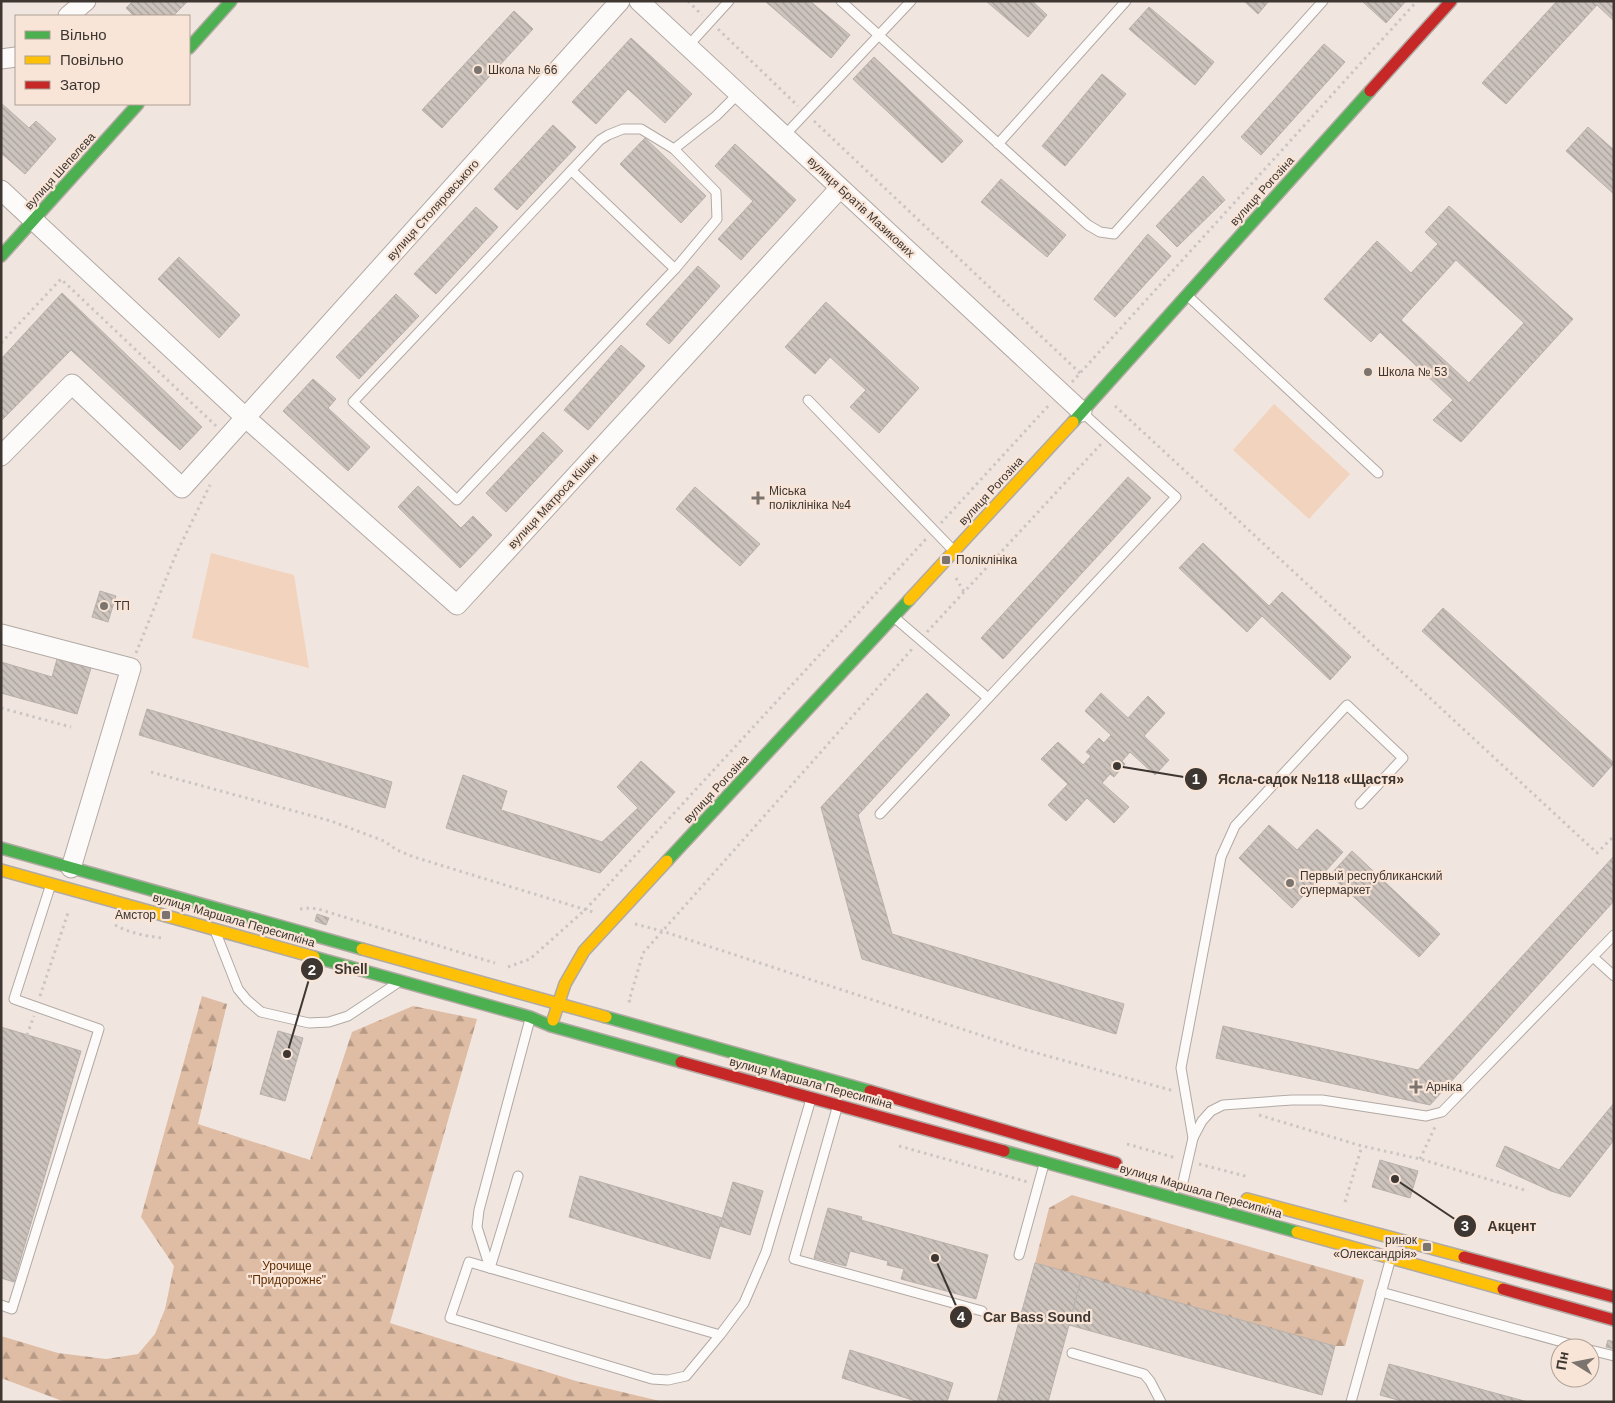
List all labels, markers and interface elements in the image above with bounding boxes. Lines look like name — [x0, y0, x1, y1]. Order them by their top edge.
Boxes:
legend — [15, 15, 190, 105]
text: Вільно — [60, 26, 107, 43]
text: Повільно — [60, 51, 124, 68]
place label: Школа № 66 — [488, 63, 558, 77]
marker: Школа № 66 — [472, 64, 484, 76]
text: Затор — [60, 76, 100, 93]
street label: вулиця Шепелєва — [22, 129, 98, 212]
street label: вулиця Рогозіна — [1227, 153, 1297, 229]
street label: вулиця Братів Мазикових — [805, 154, 917, 260]
street label: вулиця Столяровського — [384, 156, 482, 263]
place label: Школа № 53 — [1378, 365, 1448, 379]
marker: Школа № 53 — [1362, 366, 1374, 378]
street label: вулиця Матроса Кішки — [505, 451, 601, 551]
street label: вулиця Рогозіна — [956, 454, 1027, 528]
place label: Міська поліклініка №4 — [769, 484, 851, 512]
marker: Міська поліклініка №4 — [751, 491, 765, 505]
place label: Поліклініка — [956, 553, 1018, 567]
marker: Поліклініка — [940, 554, 952, 566]
place label: ТП — [114, 599, 130, 613]
marker: ТП — [98, 600, 110, 612]
street label: вулиця Рогозіна — [681, 752, 752, 826]
callout: Ясла-садок №118 «Щастя» — [1183, 765, 1414, 794]
text: 1 — [1192, 770, 1200, 787]
text: Ясла-садок №118 «Щастя» — [1218, 771, 1404, 787]
place label: Первый республиканский супермаркет — [1300, 869, 1443, 897]
marker: Первый республиканский супермаркет — [1284, 877, 1296, 889]
street label: вулиця Маршала Пересипкіна — [151, 890, 317, 950]
place label: Амстор — [115, 908, 156, 922]
marker: Амстор — [160, 909, 172, 921]
callout: Shell — [299, 955, 378, 984]
text: 2 — [308, 961, 316, 978]
text: Shell — [334, 961, 368, 977]
street label: вулиця Маршала Пересипкіна — [728, 1054, 894, 1112]
place label: Арніка — [1426, 1080, 1462, 1094]
marker: Арніка — [1410, 1081, 1422, 1093]
street label: вулиця Маршала Пересипкіна — [1118, 1161, 1284, 1221]
callout: Акцент — [1453, 1211, 1546, 1240]
text: 3 — [1461, 1217, 1469, 1234]
text: Акцент — [1488, 1218, 1537, 1234]
place label: ринок «Олександрія» — [1333, 1233, 1418, 1261]
marker: ринок «Олександрія» — [1421, 1241, 1433, 1253]
park label: Урочище "Придорожнє" — [248, 1259, 326, 1287]
callout: Car Bass Sound — [948, 1302, 1101, 1331]
text: 4 — [957, 1308, 966, 1325]
text: Car Bass Sound — [983, 1309, 1091, 1325]
north arrow — [1550, 1338, 1600, 1388]
text: Пн — [1553, 1350, 1572, 1371]

